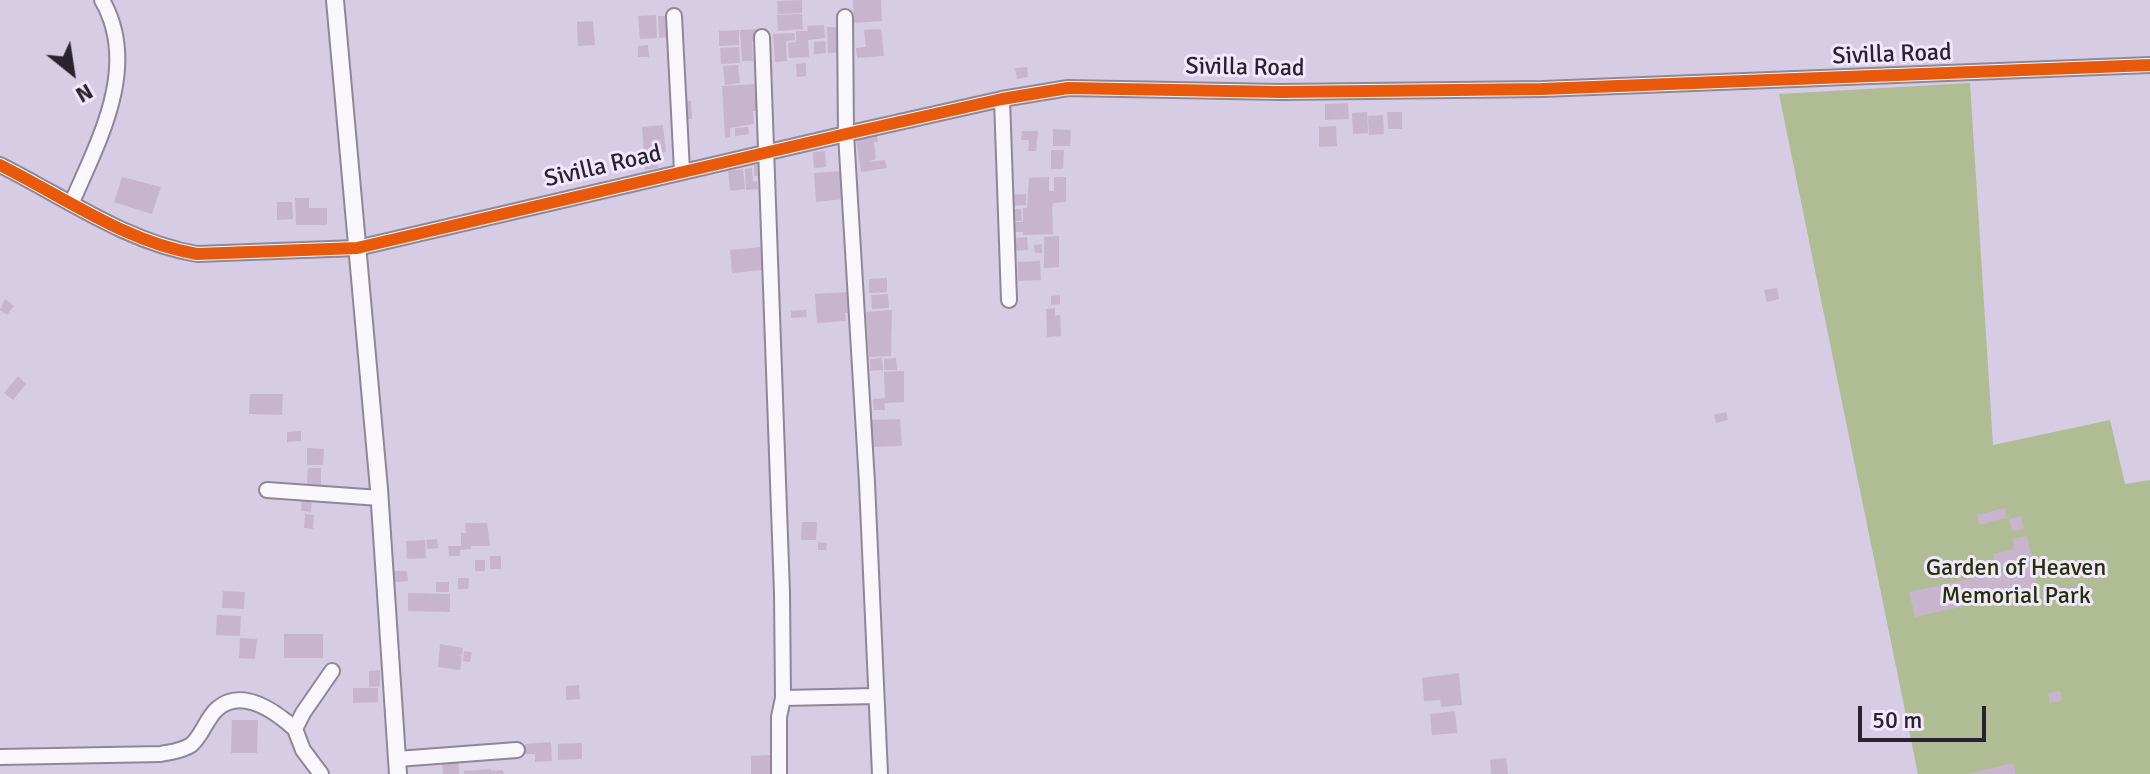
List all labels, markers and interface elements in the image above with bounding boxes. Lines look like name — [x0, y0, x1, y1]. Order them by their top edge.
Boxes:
north arrow — [32, 32, 112, 112]
street label: Sivilla Road — [1832, 39, 1952, 71]
street label: Sivilla Road — [1185, 53, 1305, 83]
text: N — [71, 78, 98, 109]
street label: Sivilla Road — [542, 140, 664, 194]
park label: Garden of Heaven Memorial Park — [1926, 555, 2106, 611]
scale bar — [1862, 690, 1990, 740]
text: 50 m — [1872, 705, 1922, 735]

